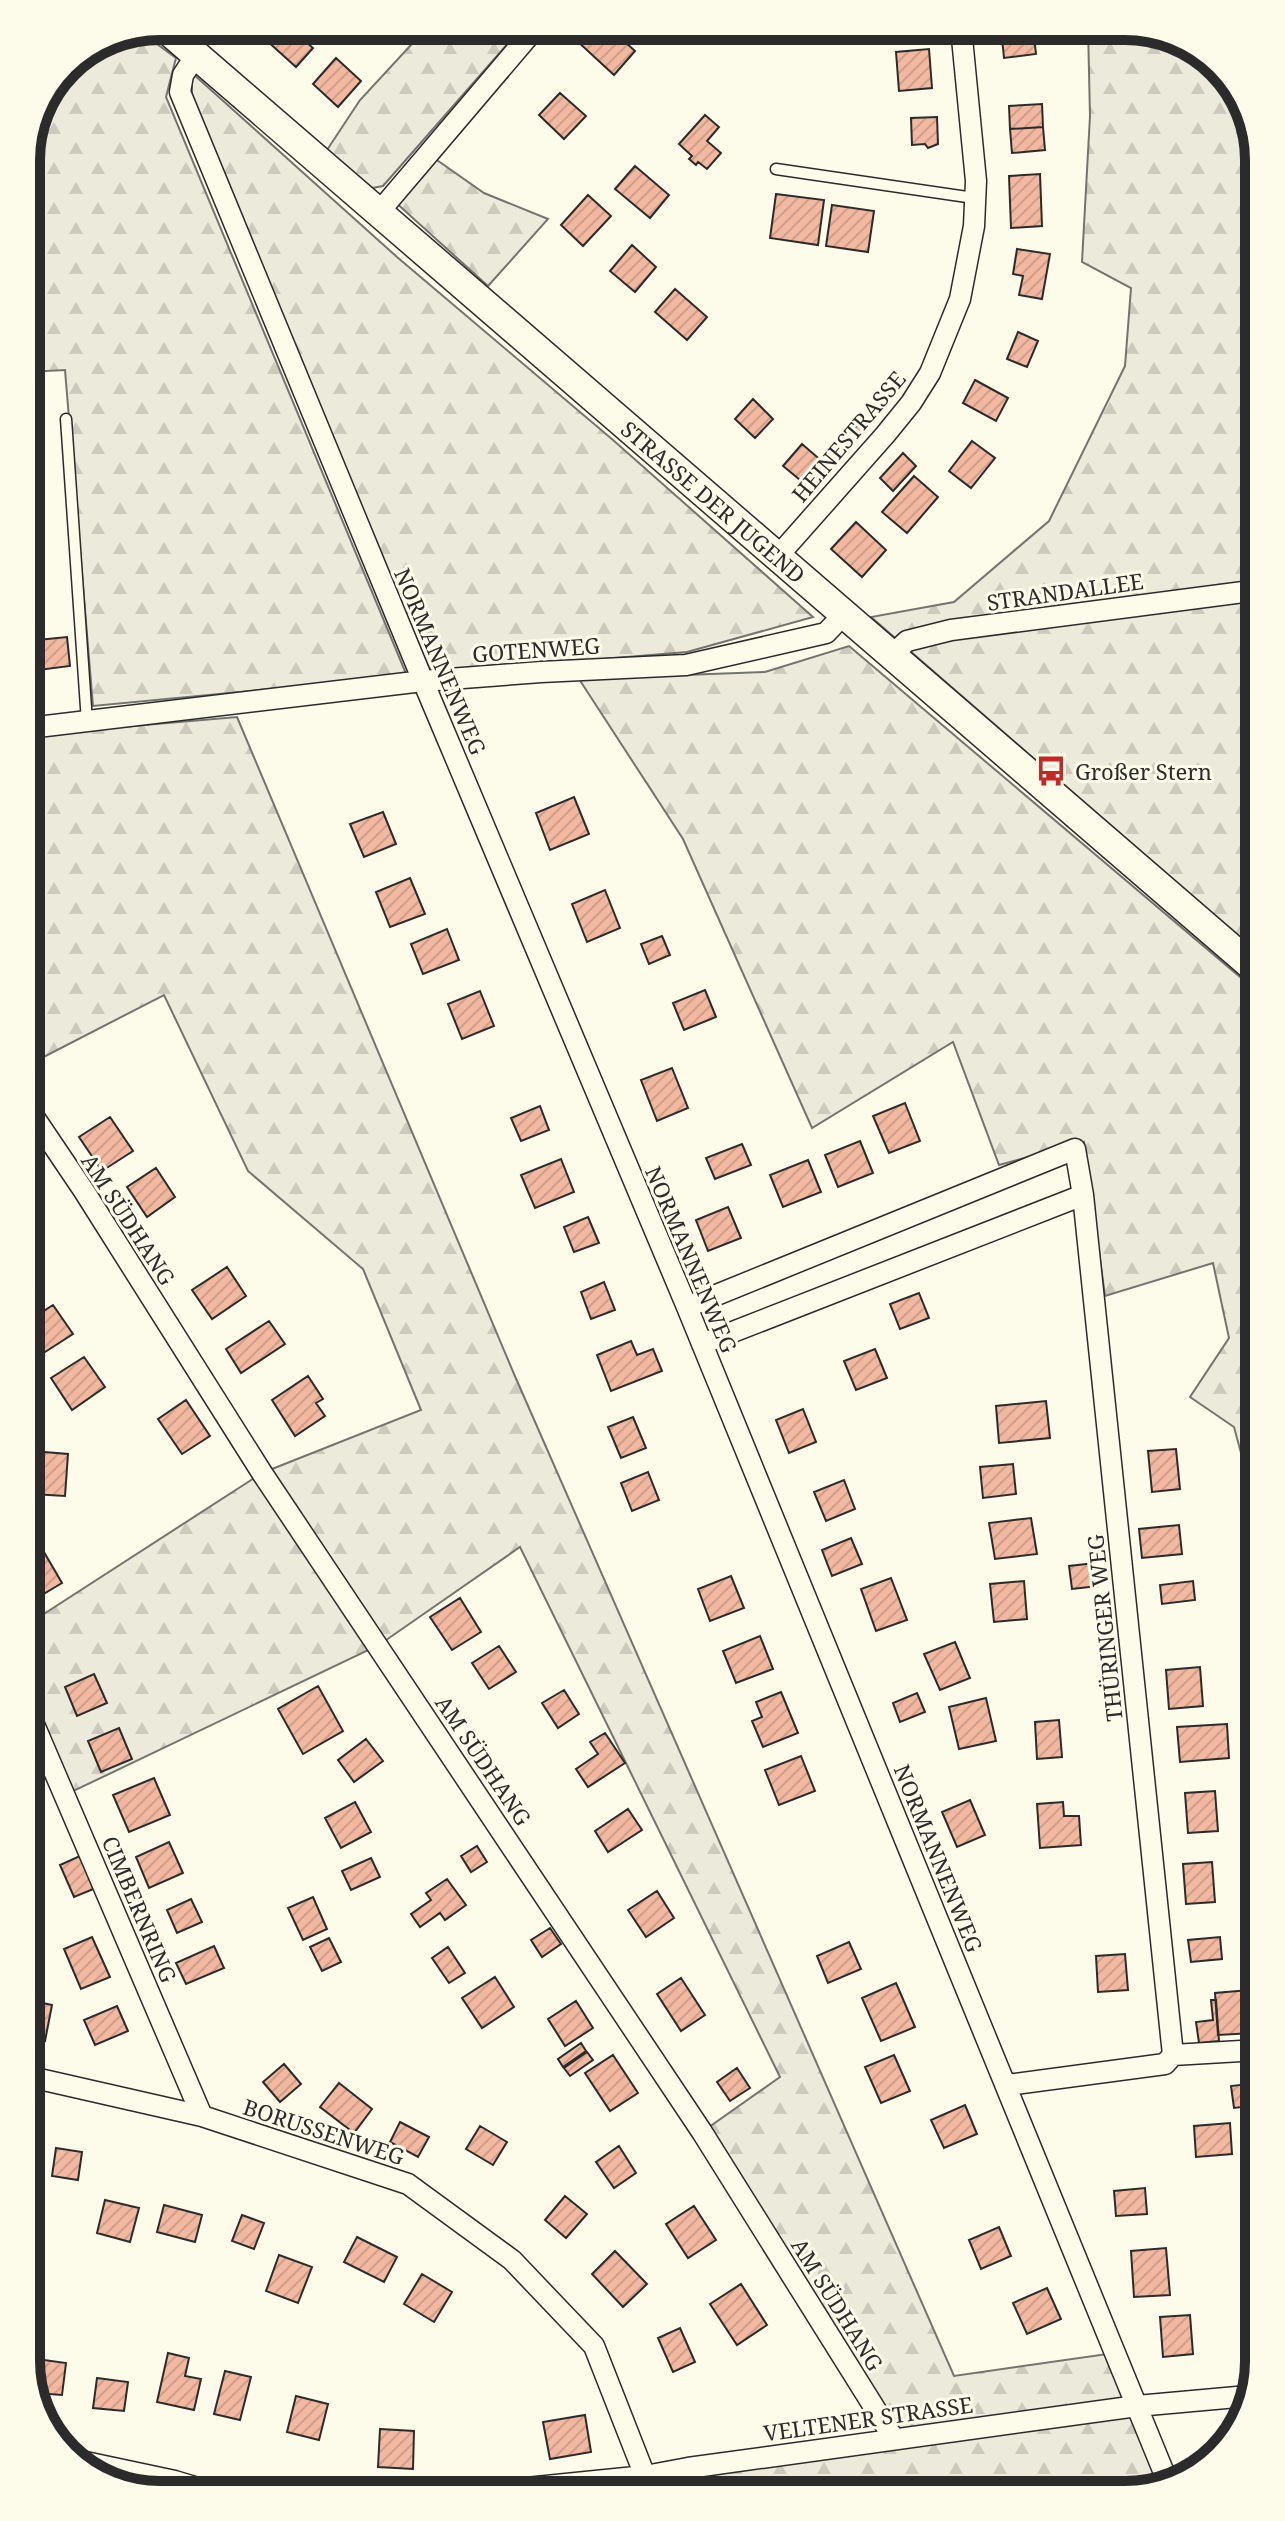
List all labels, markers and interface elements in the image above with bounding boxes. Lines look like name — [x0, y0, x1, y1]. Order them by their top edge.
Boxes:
street label: HEINESTRASSE — [784, 364, 912, 508]
street label: STRASSE DER JUGEND — [615, 414, 812, 589]
street label: NORMANNENWEG — [388, 563, 494, 759]
street label: STRANDALLEE — [985, 565, 1145, 617]
street label: GOTENWEG — [471, 630, 601, 668]
bus stop icon: Großer Stern — [1034, 754, 1068, 788]
place label: Großer Stern — [1075, 756, 1212, 786]
street label: AM SÜDHANG — [75, 1147, 183, 1291]
street label: NORMANNENWEG — [639, 1161, 745, 1357]
street label: THÜRINGER WEG — [1079, 1533, 1129, 1723]
street label: AM SÜDHANG — [429, 1689, 539, 1831]
street label: NORMANNENWEG — [888, 1760, 991, 1957]
street label: CIMBERNRING — [96, 1831, 185, 1987]
street label: BORUSSENWEG — [240, 2091, 409, 2171]
street label: AM SÜDHANG — [785, 2232, 891, 2376]
street label: VELTENER STRASSE — [761, 2388, 975, 2448]

